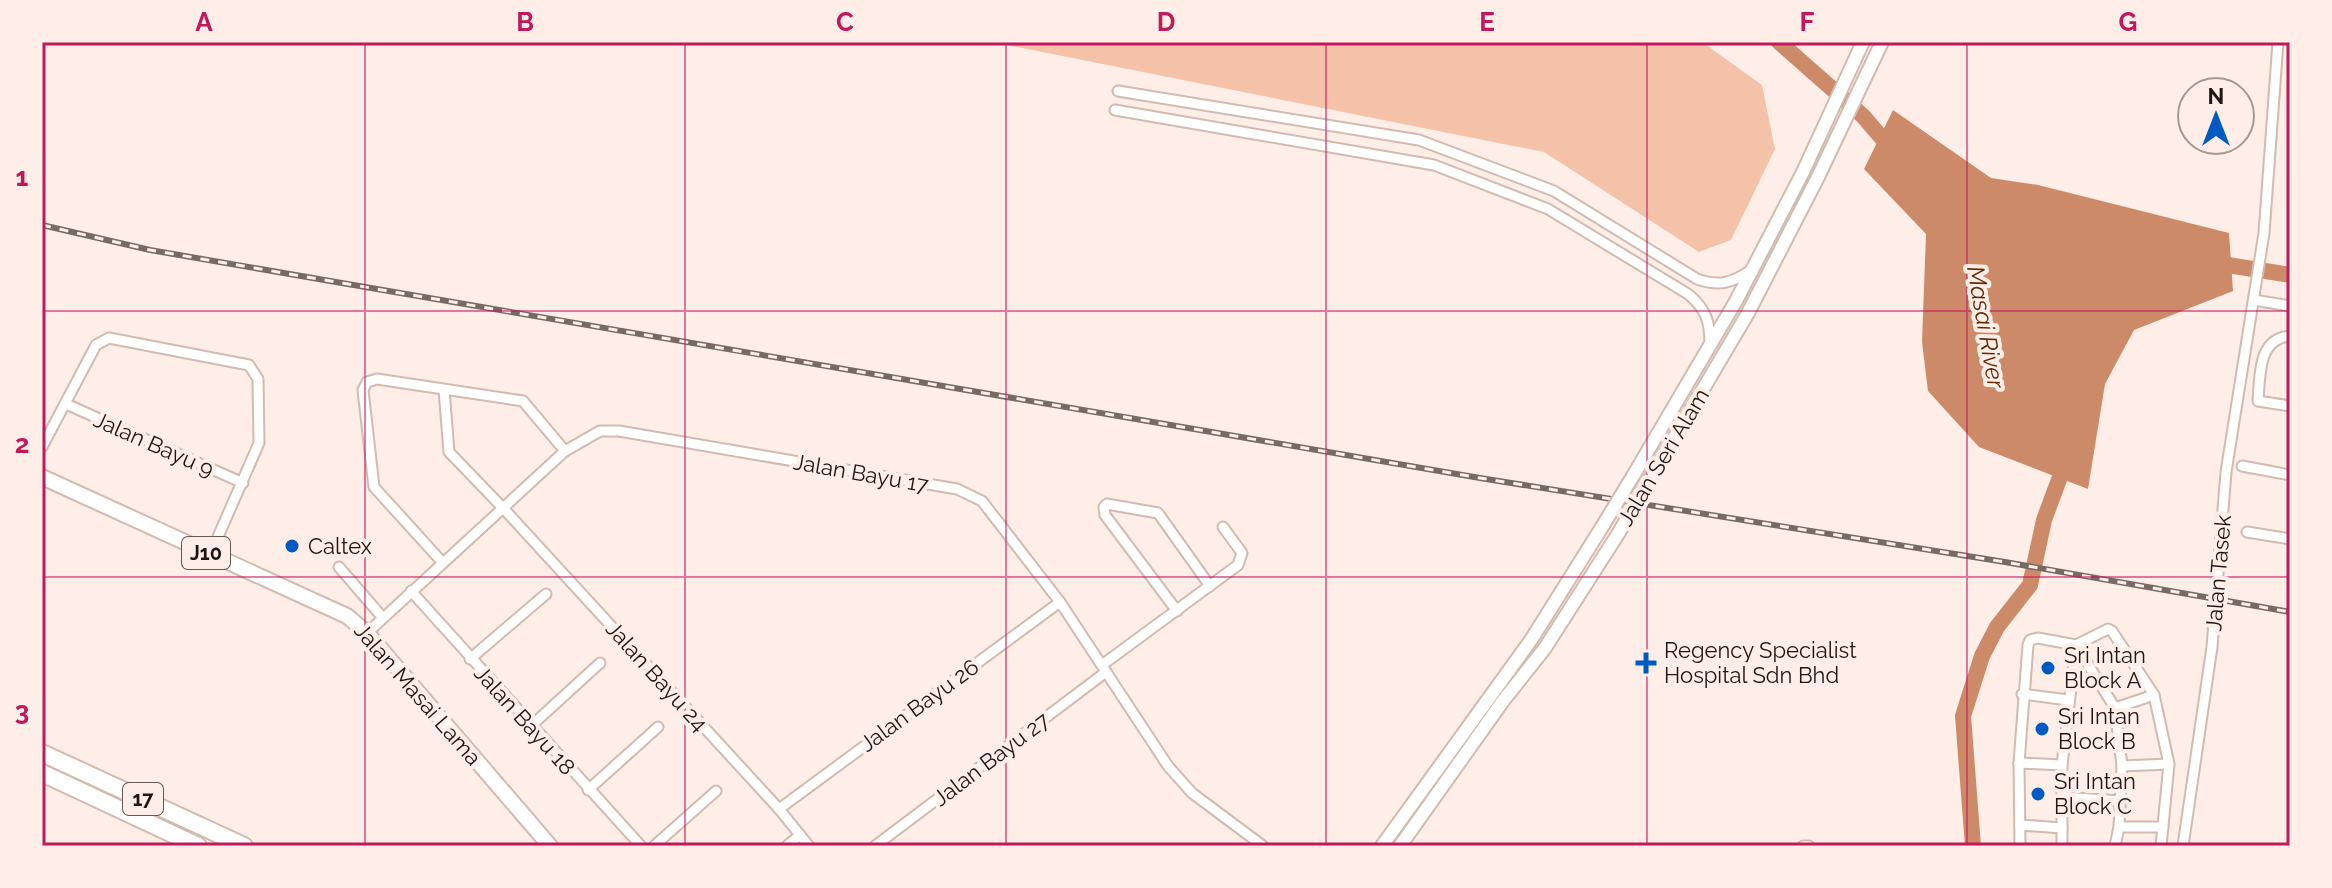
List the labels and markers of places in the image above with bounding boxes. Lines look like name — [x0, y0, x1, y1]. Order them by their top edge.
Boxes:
place label: Caltex — [308, 533, 372, 559]
marker: Caltex — [283, 537, 301, 555]
place label: Regency Specialist Hospital Sdn Bhd — [1664, 637, 1857, 688]
place label: Sri Intan Block A — [2064, 642, 2146, 693]
marker: Regency Specialist Hospital Sdn Bhd — [1635, 652, 1657, 674]
marker: Sri Intan Block A — [2039, 659, 2057, 677]
place label: Sri Intan Block B — [2058, 703, 2140, 754]
marker: Sri Intan Block B — [2033, 720, 2051, 738]
place label: Sri Intan Block C — [2054, 768, 2136, 819]
marker: Sri Intan Block C — [2029, 785, 2047, 803]

